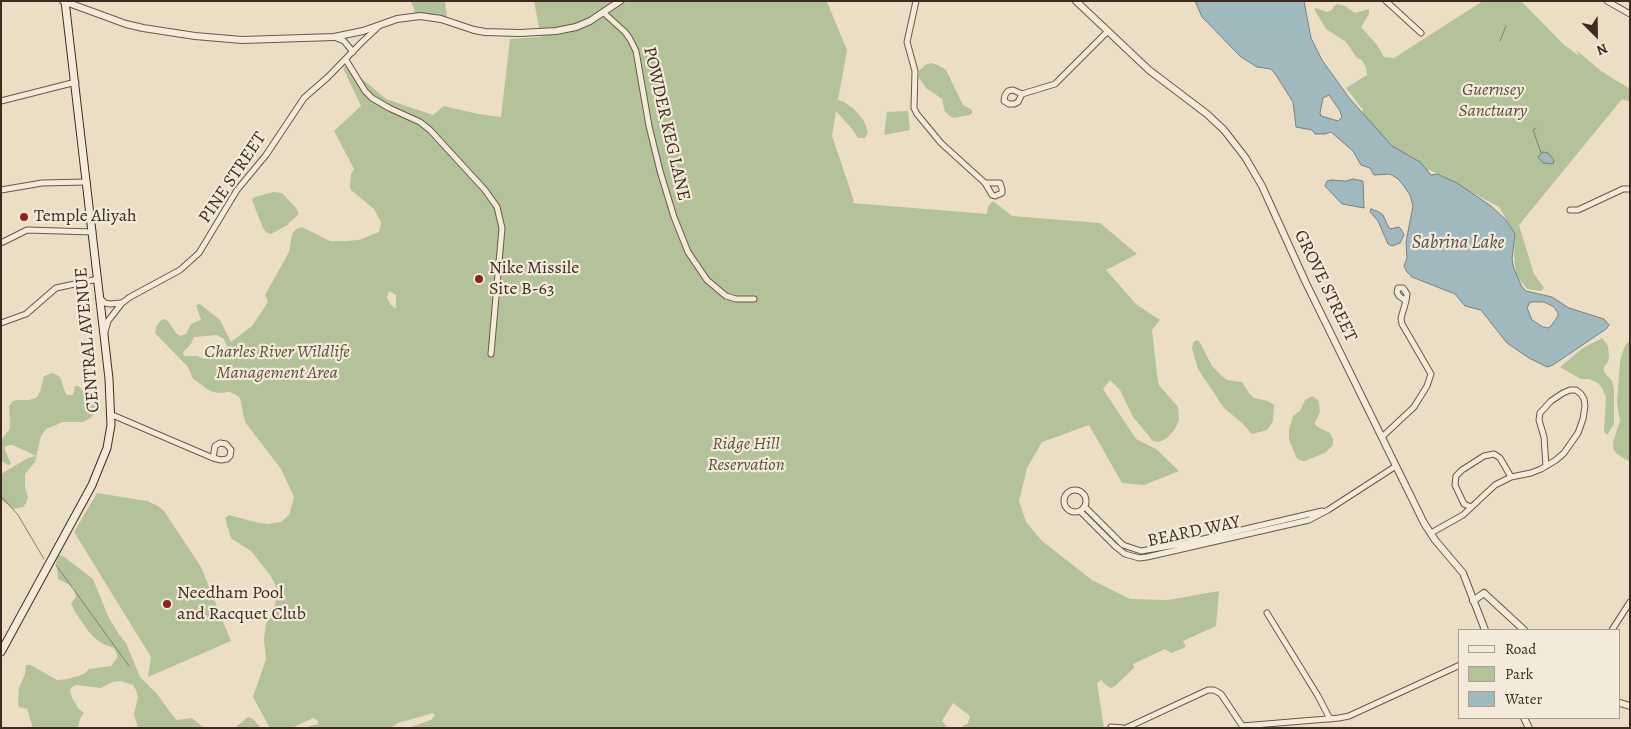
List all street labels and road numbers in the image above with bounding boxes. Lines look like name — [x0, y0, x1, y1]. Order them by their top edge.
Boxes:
street label: POWDER KEG LANE — [638, 45, 694, 203]
street label: PINE STREET — [195, 128, 271, 228]
street label: GROVE STREET — [1289, 227, 1361, 345]
street label: CENTRAL AVENUE — [71, 266, 105, 414]
street label: BEARD WAY — [1145, 512, 1243, 552]

